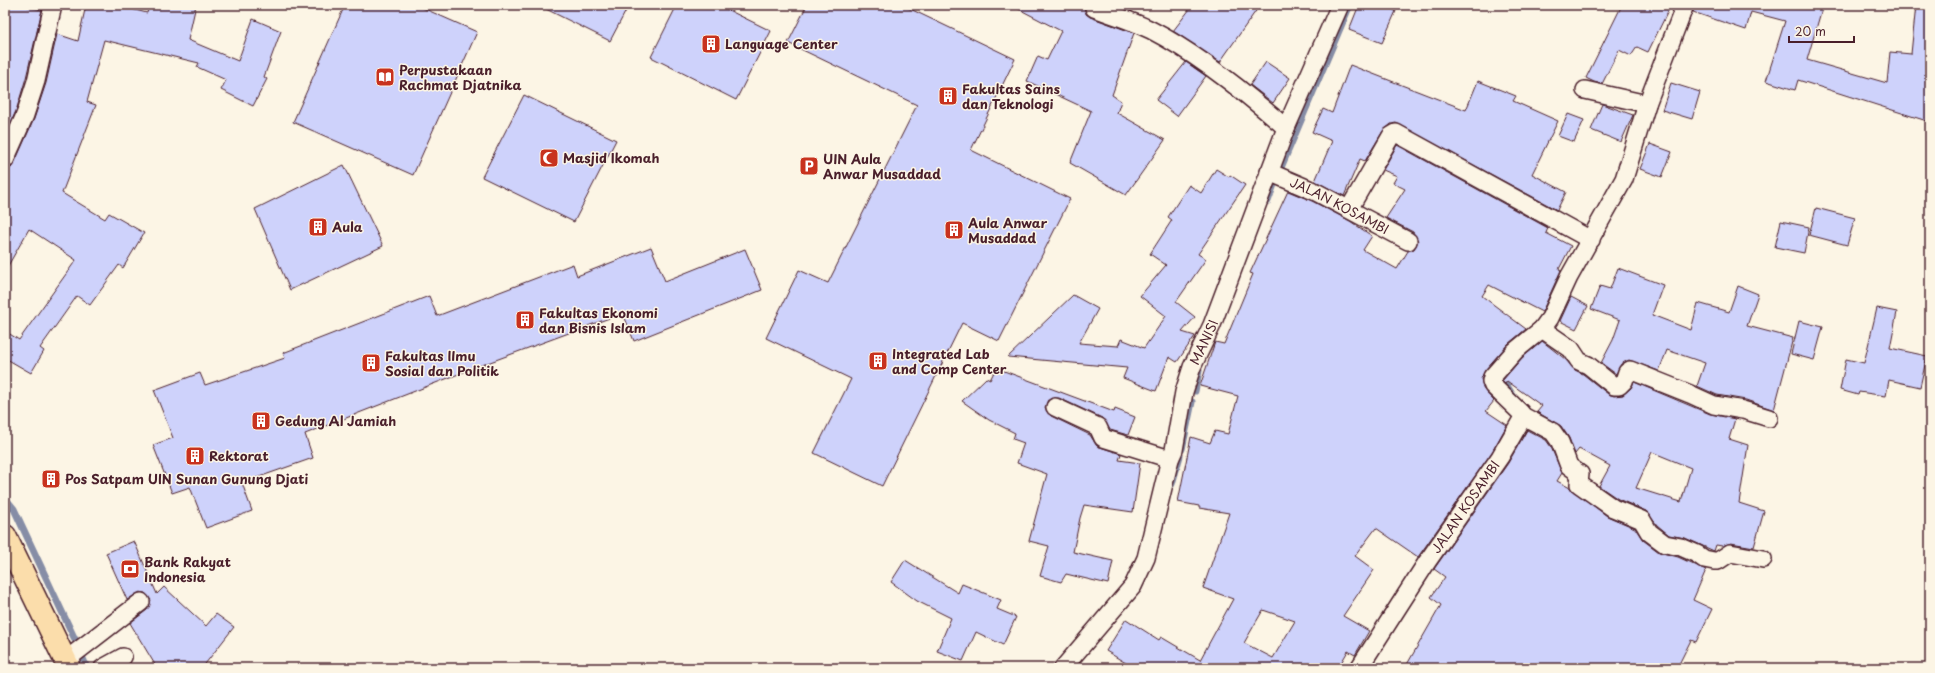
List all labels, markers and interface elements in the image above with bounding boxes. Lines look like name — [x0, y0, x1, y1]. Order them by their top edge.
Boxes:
scale bar — [1789, 18, 1854, 44]
text: 20 m — [1795, 22, 1826, 40]
building icon: Language Center — [700, 33, 722, 55]
place label: Language Center — [725, 34, 838, 53]
place label: Perpustakaan Rachmat Djatnika — [399, 60, 522, 94]
library icon: Perpustakaan Rachmat Djatnika — [374, 66, 396, 88]
place label: Fakultas Sains dan Teknologi — [962, 79, 1060, 113]
building icon: Fakultas Sains dan Teknologi — [937, 85, 959, 107]
mosque icon: Masjid Ikomah — [538, 147, 560, 169]
place label: Masjid Ikomah — [563, 148, 659, 167]
place label: UIN Aula Anwar Musaddad — [823, 149, 941, 183]
parking icon: UIN Aula Anwar Musaddad — [798, 155, 820, 177]
street label: JALAN KOSAMBI — [1287, 172, 1393, 238]
place label: Aula Anwar Musaddad — [967, 213, 1048, 247]
building icon: Aula — [307, 216, 329, 238]
place label: Aula — [331, 217, 363, 236]
building icon: Aula Anwar Musaddad — [943, 219, 965, 241]
place label: Fakultas Ekonomi dan Bisnis Islam — [539, 303, 658, 337]
building icon: Fakultas Ekonomi dan Bisnis Islam — [514, 309, 536, 331]
street label: MANISI — [1184, 317, 1222, 368]
place label: Integrated Lab and Comp Center — [892, 344, 1007, 378]
place label: Fakultas Ilmu Sosial dan Politik — [385, 346, 499, 380]
building icon: Integrated Lab and Comp Center — [867, 350, 889, 372]
building icon: Fakultas Ilmu Sosial dan Politik — [360, 352, 382, 374]
building icon: Gedung Al Jamiah — [250, 410, 272, 432]
place label: Gedung Al Jamiah — [275, 411, 396, 430]
building icon: Rektorat — [184, 445, 206, 467]
place label: Rektorat — [209, 446, 269, 465]
street label: JALAN KOSAMBI — [1426, 456, 1504, 557]
building icon: Pos Satpam UIN Sunan Gunung Djati — [40, 468, 62, 490]
place label: Pos Satpam UIN Sunan Gunung Djati — [65, 469, 308, 488]
place label: Bank Rakyat Indonesia — [144, 552, 231, 586]
bank icon: Bank Rakyat Indonesia — [119, 558, 141, 580]

